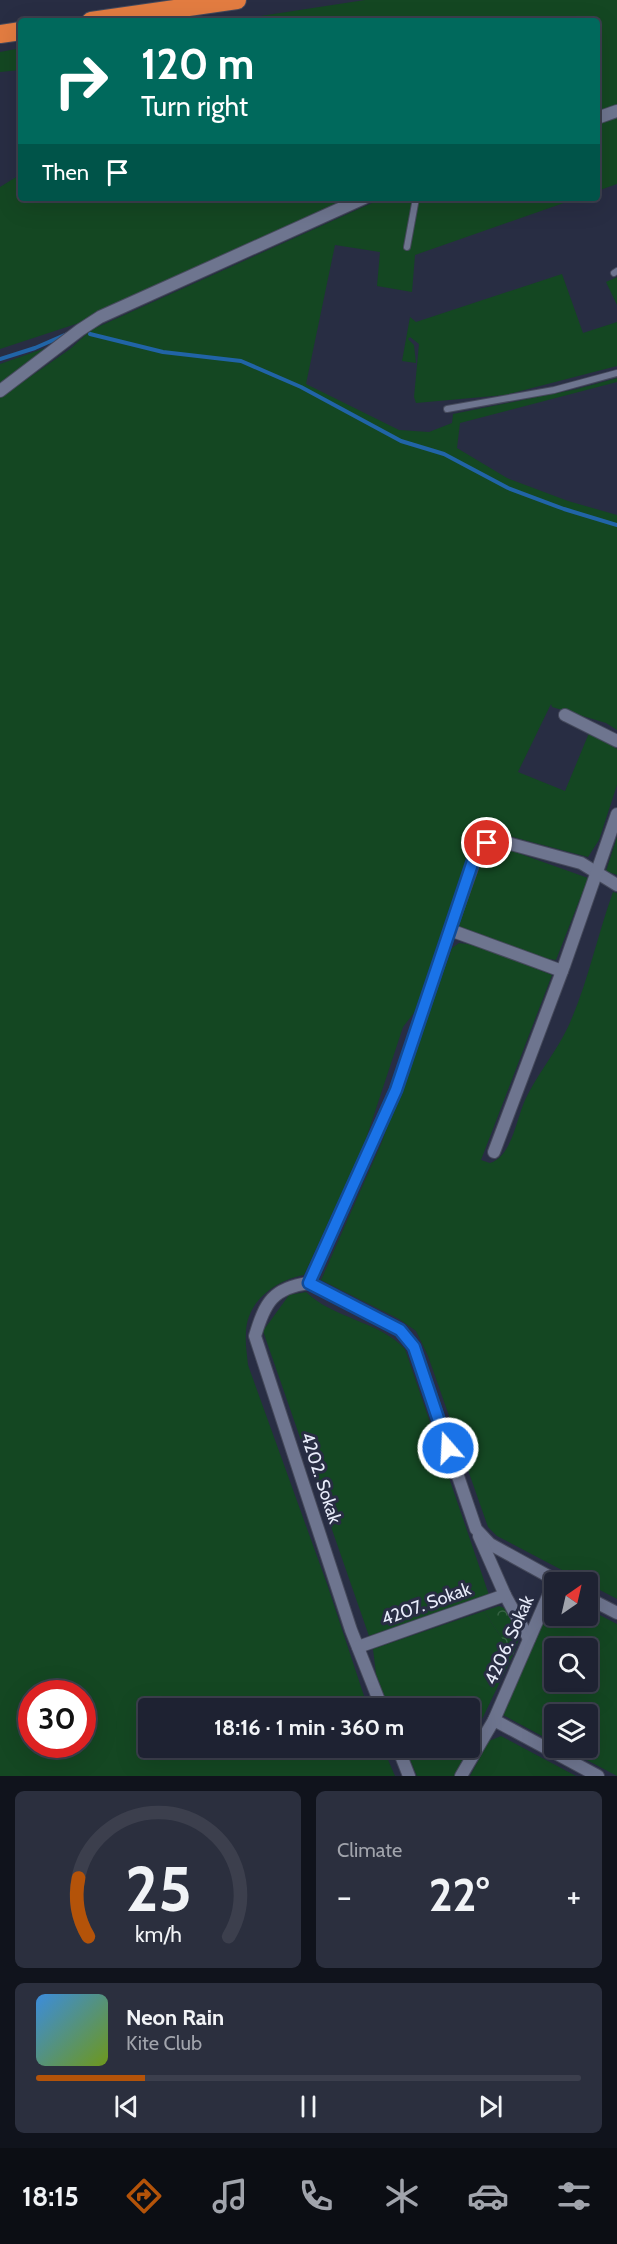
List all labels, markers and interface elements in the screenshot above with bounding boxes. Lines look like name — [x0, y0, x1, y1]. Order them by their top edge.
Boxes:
text: 120 m — [141, 38, 254, 90]
icon: right — [42, 42, 120, 120]
text: Turn right — [141, 90, 248, 123]
icon: arrive — [101, 156, 134, 189]
text: Then — [42, 159, 89, 186]
pin — [461, 817, 512, 868]
icon: arrive — [470, 826, 503, 859]
position arrow — [416, 1416, 480, 1480]
street label: 4202. Sokak — [296, 1430, 346, 1527]
north arrow — [544, 1572, 598, 1626]
map controls — [544, 1572, 598, 1758]
street label: 4207. Sokak — [378, 1577, 475, 1630]
street label: 4206. Sokak — [480, 1591, 539, 1688]
button: search — [544, 1638, 598, 1692]
speed limit sign: 30 — [18, 1680, 96, 1758]
button: layers — [544, 1704, 598, 1758]
text: 18:16 · 1 min · 360 m — [214, 1714, 404, 1741]
text: Climate — [337, 1838, 402, 1862]
text: 25 — [125, 1851, 191, 1927]
text: 22° — [429, 1868, 489, 1922]
text: − — [337, 1876, 352, 1916]
text: + — [566, 1876, 581, 1916]
text: km/h — [135, 1921, 181, 1947]
text: Neon Rain — [126, 2004, 224, 2031]
text: Kite Club — [126, 2031, 202, 2055]
icon: previous — [110, 2090, 143, 2123]
icon: pause — [292, 2090, 325, 2123]
icon: next — [474, 2090, 507, 2123]
icon: directions — [123, 2175, 165, 2217]
icon: music — [209, 2175, 251, 2217]
icon: phone — [295, 2175, 337, 2217]
icon: climate — [381, 2175, 423, 2217]
icon: car — [467, 2175, 509, 2217]
icon: filters — [553, 2175, 595, 2217]
text: 18:15 — [22, 2180, 79, 2213]

